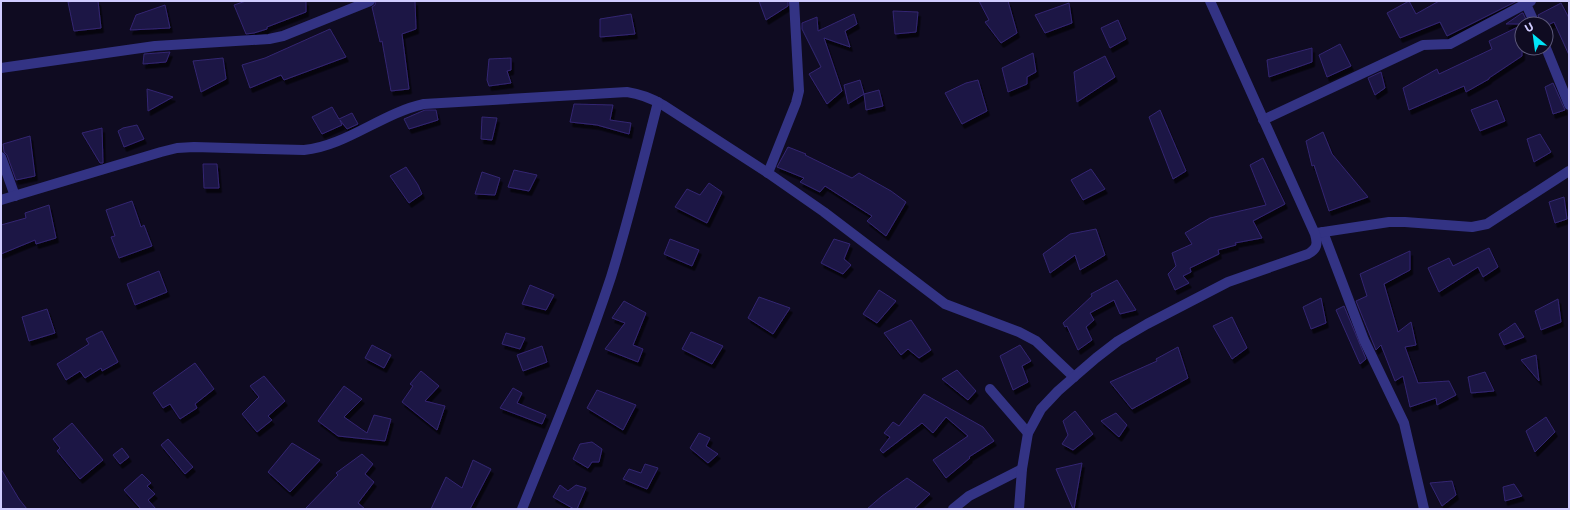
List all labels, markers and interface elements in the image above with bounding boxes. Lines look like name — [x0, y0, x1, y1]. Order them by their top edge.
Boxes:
north arrow — [1514, 16, 1554, 56]
text: U — [1522, 19, 1536, 34]

